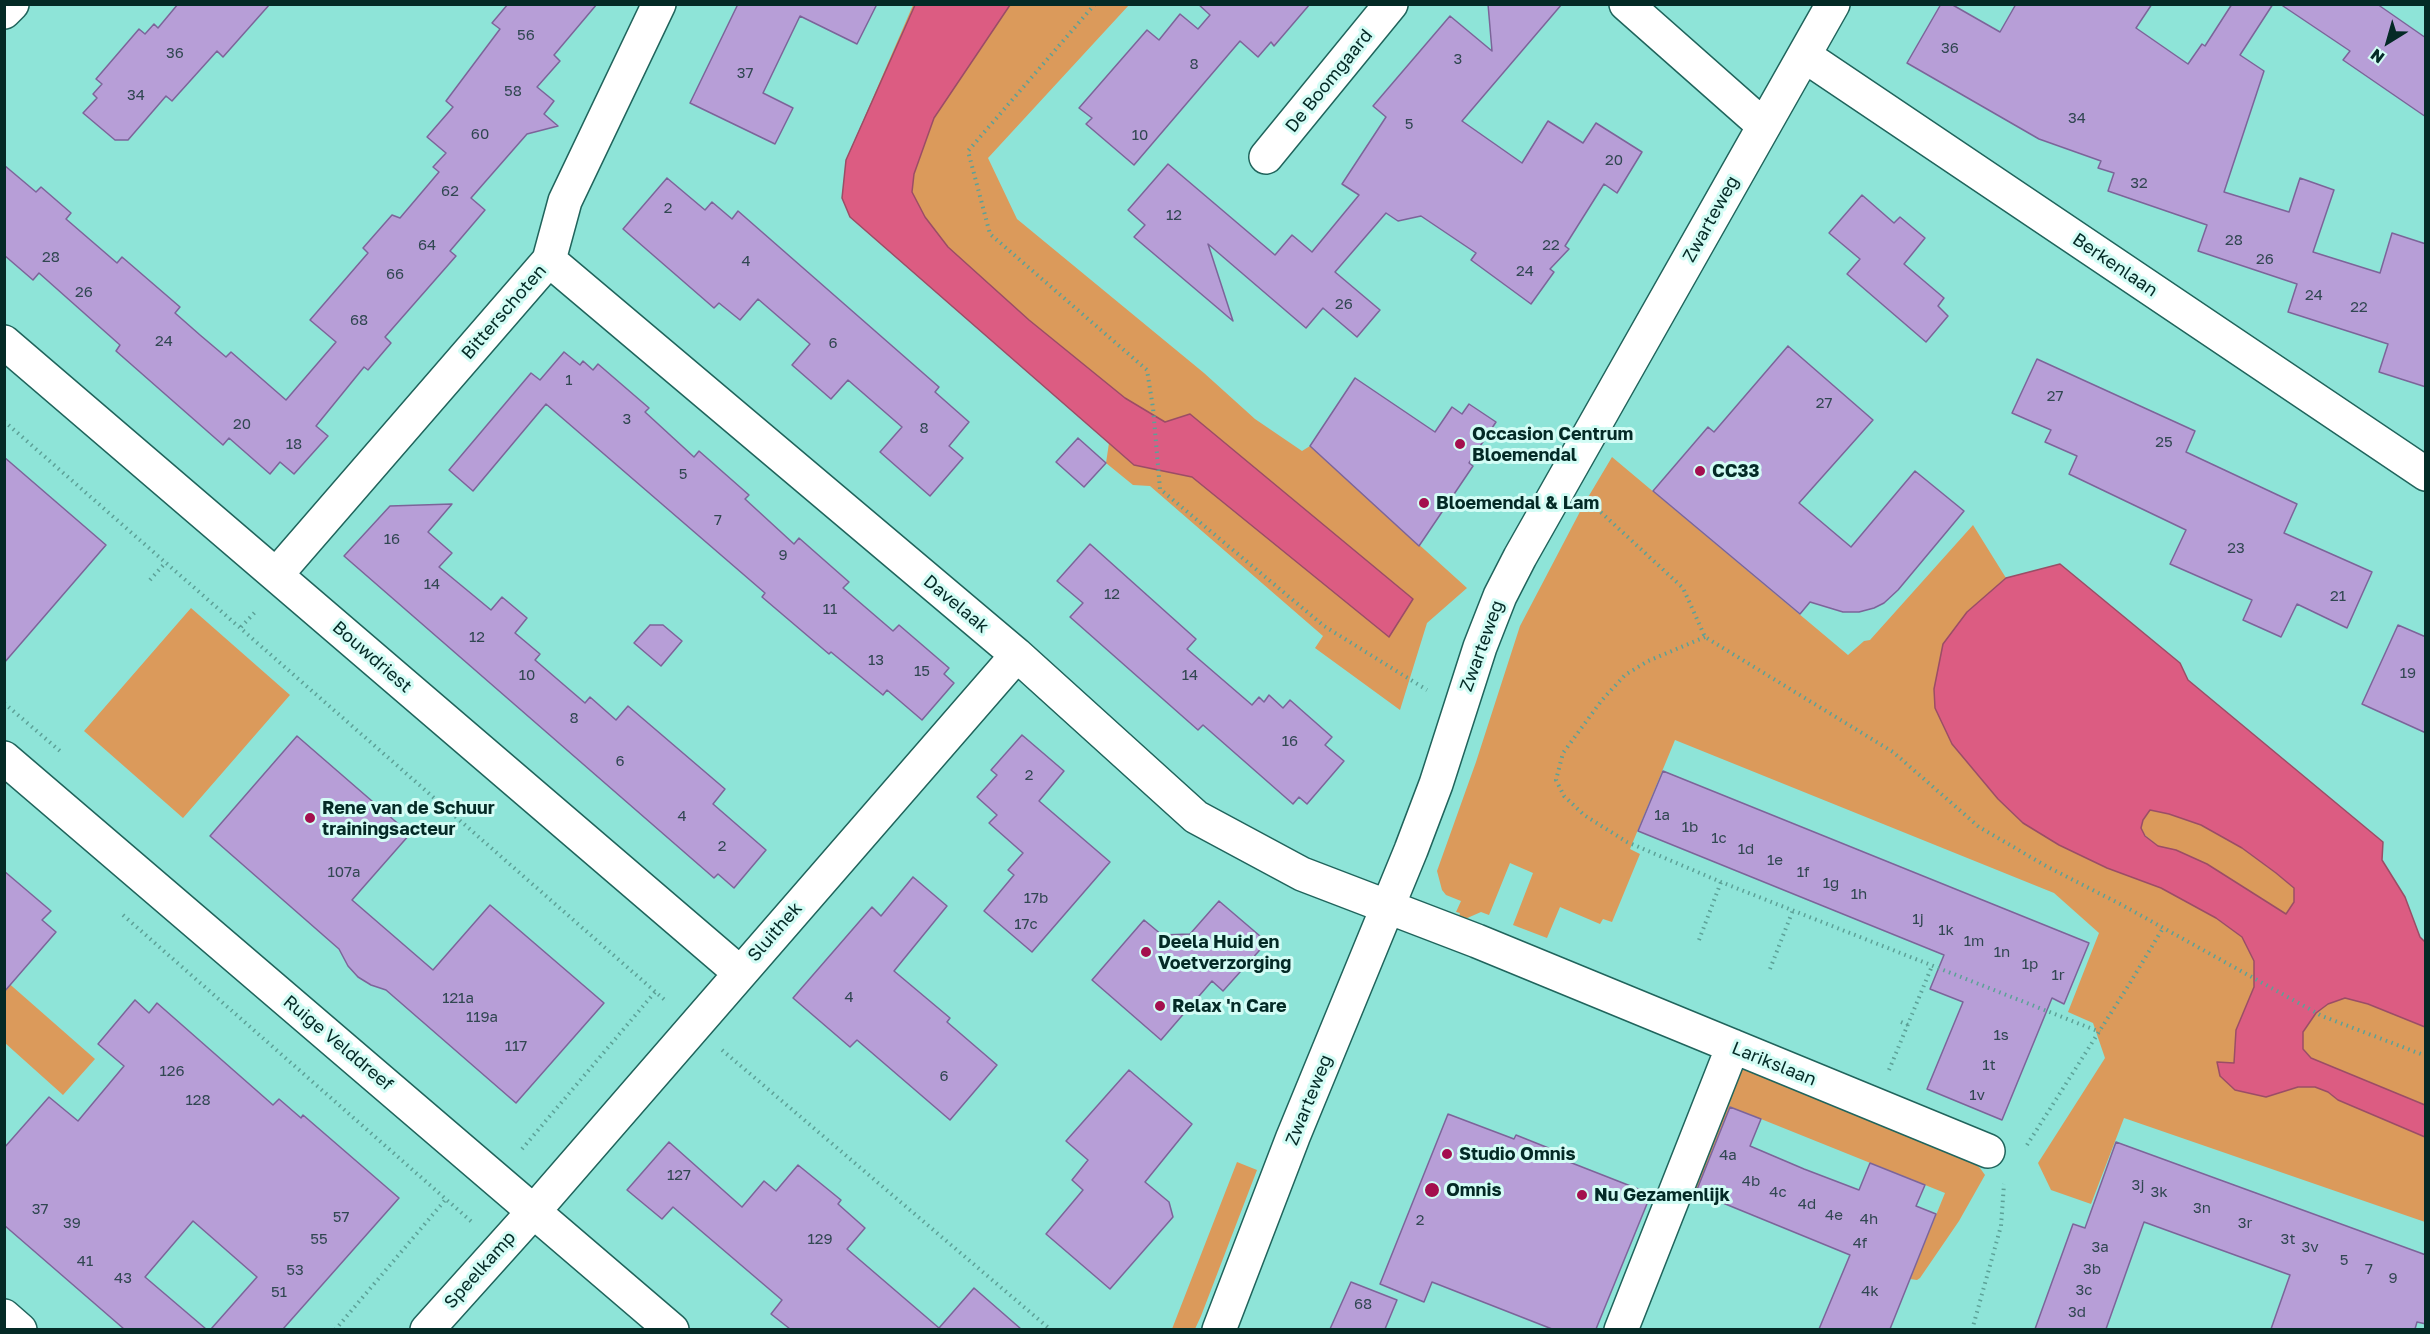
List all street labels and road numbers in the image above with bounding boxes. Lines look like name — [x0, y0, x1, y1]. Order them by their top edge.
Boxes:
street label: De Boomgaard — [1281, 25, 1377, 137]
street label: Zwarteweg — [1678, 172, 1744, 266]
street label: Berkenlaan — [2068, 229, 2162, 301]
street label: Bitterschoten — [457, 260, 551, 364]
street label: Davelaak — [919, 570, 993, 638]
street label: Zwarteweg — [1456, 597, 1508, 695]
street label: Bouwdriest — [328, 617, 416, 697]
street label: Sluithek — [743, 898, 807, 966]
street label: Ruige Velddreef — [279, 991, 397, 1095]
street label: Larikslaan — [1729, 1037, 1819, 1091]
street label: Zwarteweg — [1281, 1052, 1337, 1148]
street label: Speelkamp — [440, 1227, 520, 1313]

